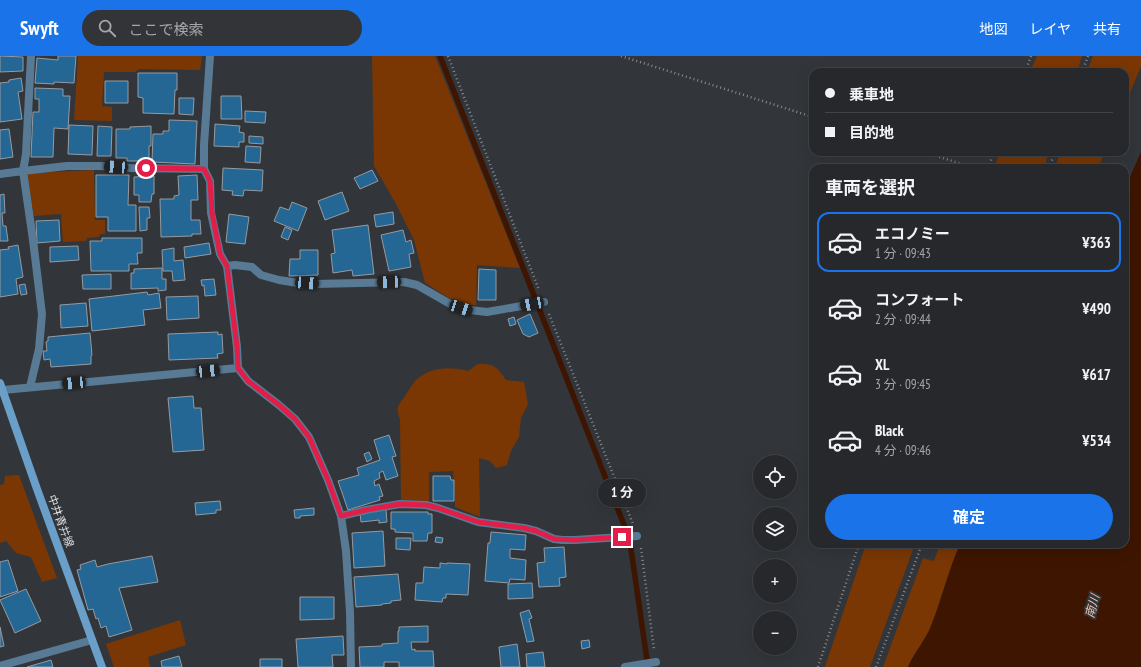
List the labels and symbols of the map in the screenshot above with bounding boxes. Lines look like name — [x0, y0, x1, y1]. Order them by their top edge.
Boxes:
route start — [137, 159, 155, 177]
car — [104, 160, 128, 174]
car — [295, 276, 319, 290]
car — [377, 276, 401, 288]
car — [519, 296, 545, 312]
car — [448, 299, 474, 317]
car — [196, 364, 220, 378]
car — [62, 376, 86, 390]
callout: 1 分 — [598, 479, 646, 507]
street label: 中井青井線 — [45, 493, 77, 549]
route end — [613, 528, 631, 546]
water label: 南川 — [1082, 591, 1103, 620]

